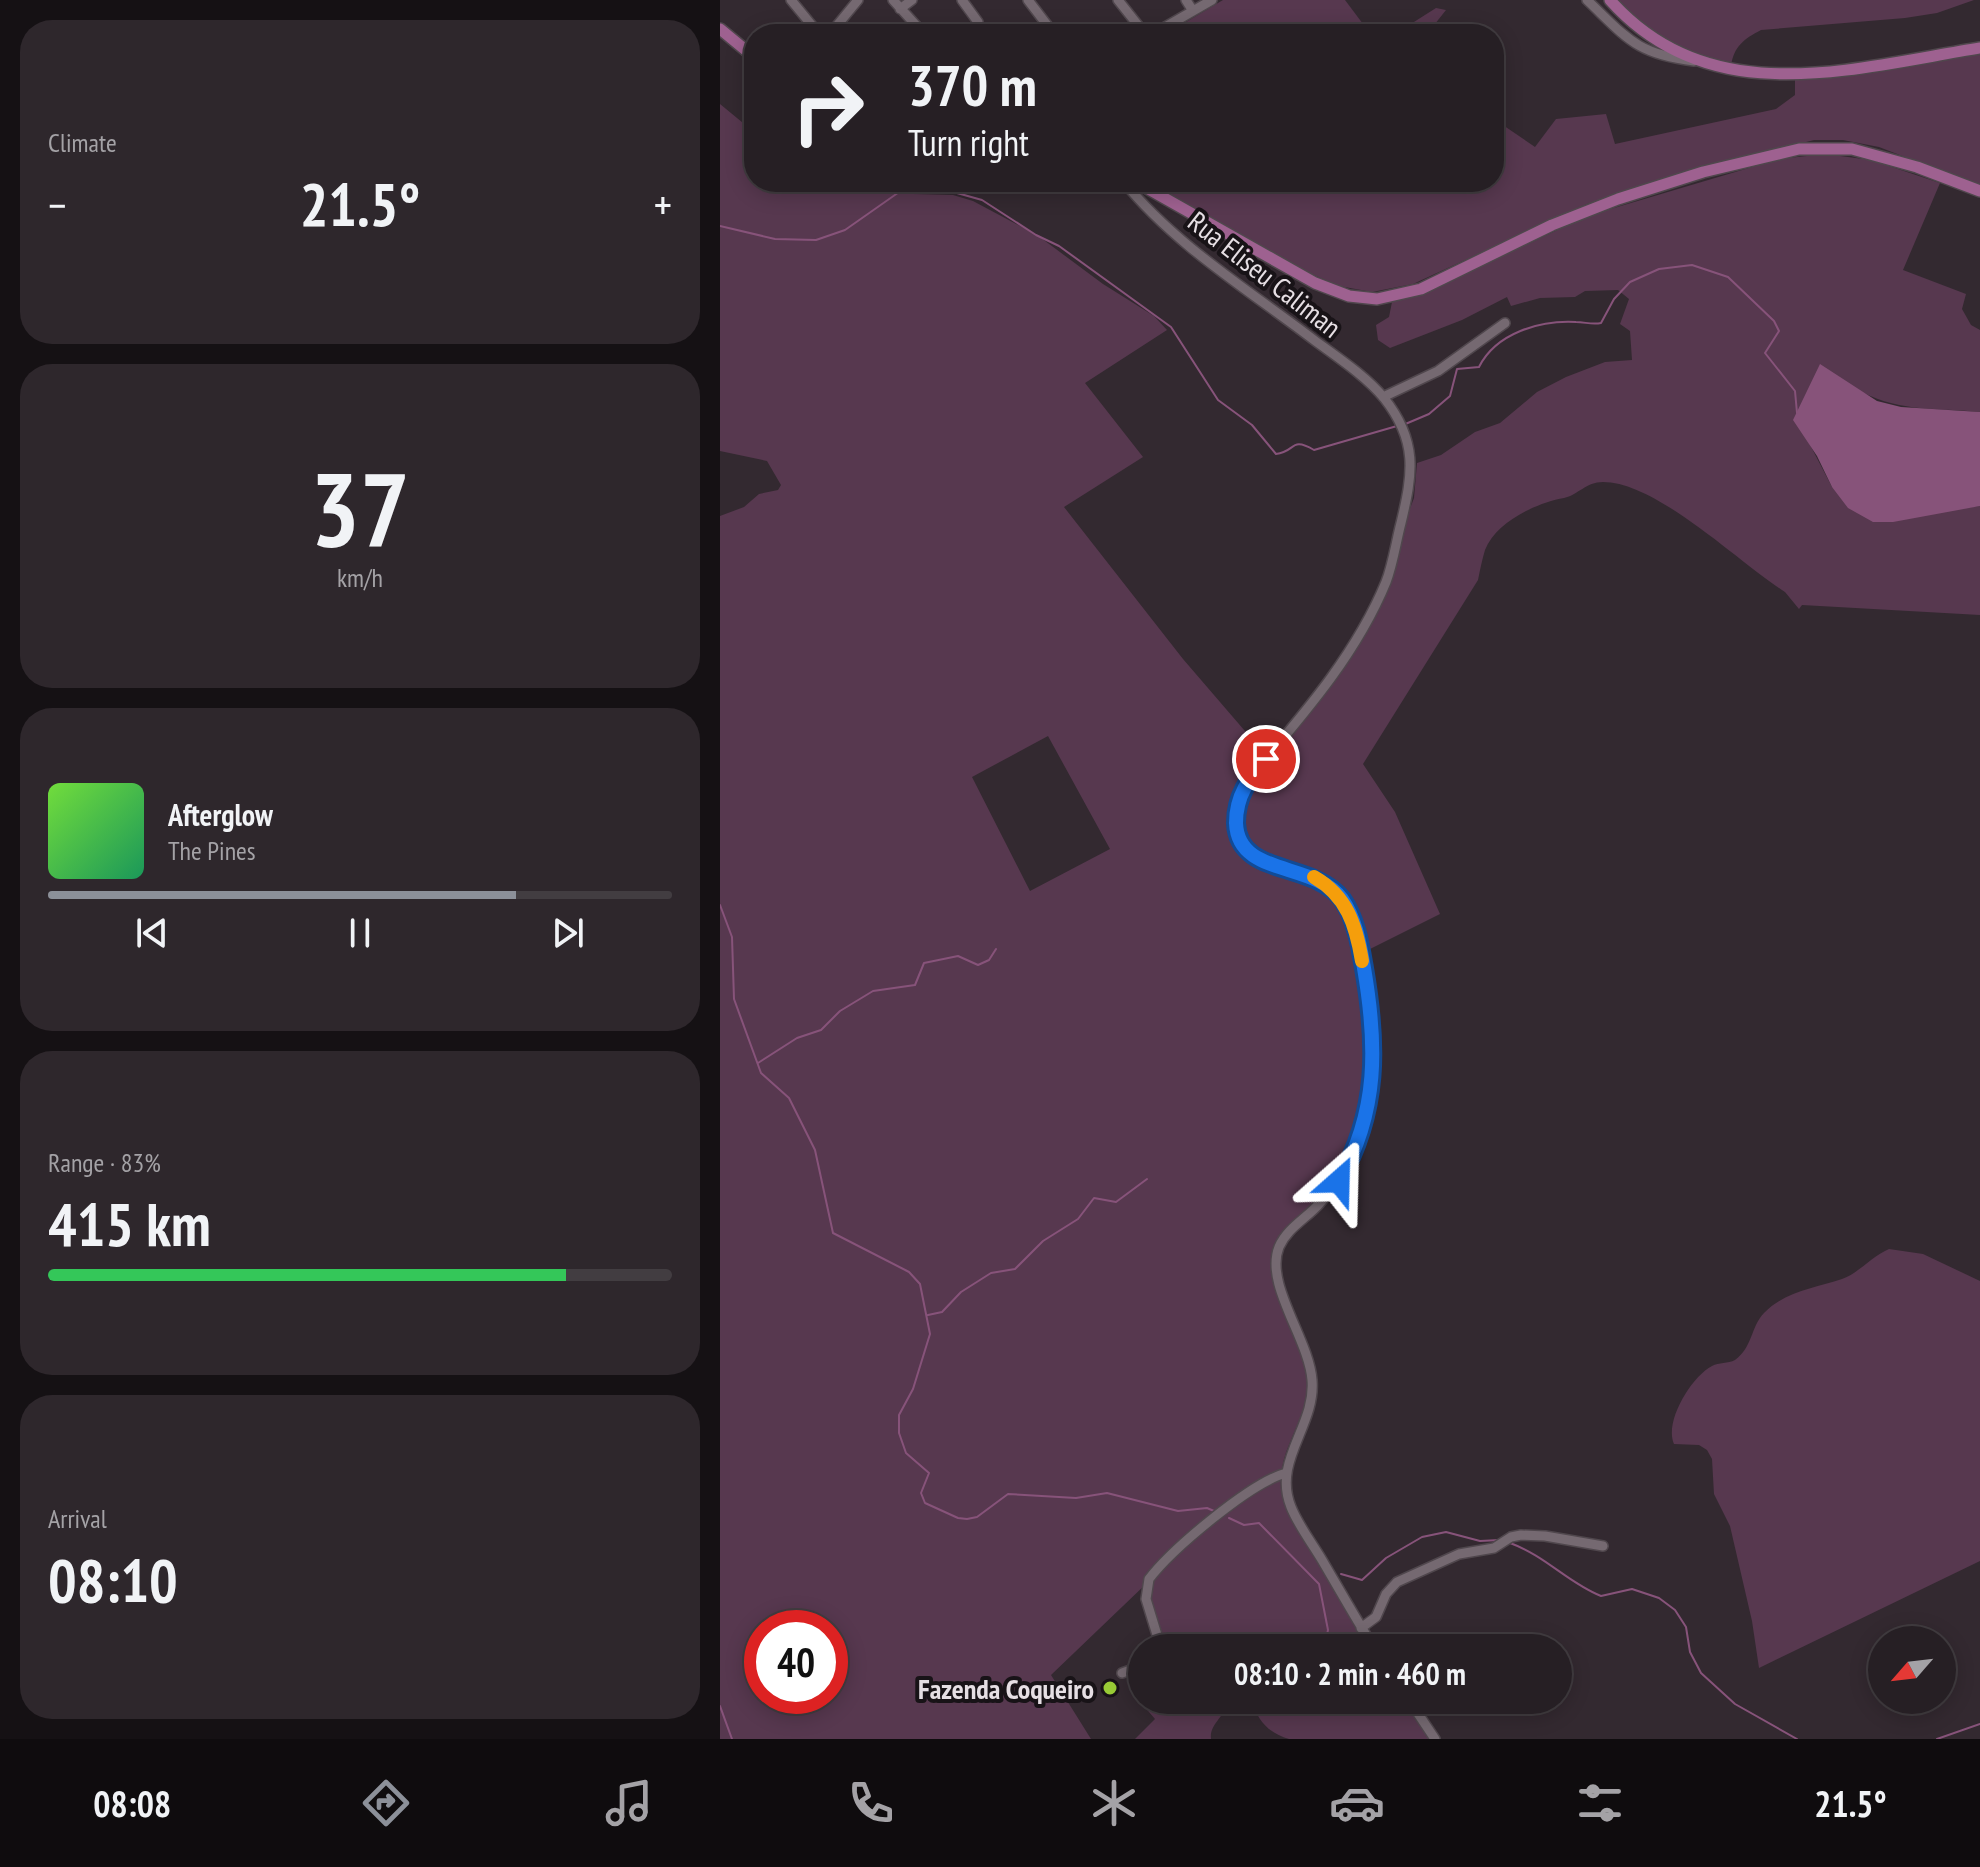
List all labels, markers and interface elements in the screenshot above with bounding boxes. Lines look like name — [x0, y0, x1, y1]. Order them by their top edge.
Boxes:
text: 370 m — [908, 49, 1037, 121]
icon: right — [776, 56, 880, 160]
text: Turn right — [908, 119, 1029, 166]
text: Climate — [48, 126, 117, 159]
text: 21.5° — [300, 165, 420, 243]
text: − — [48, 176, 66, 233]
text: + — [654, 176, 672, 233]
street label: Rua Eliseu Caliman — [1181, 203, 1349, 345]
text: 37 — [310, 441, 410, 576]
text: km/h — [337, 561, 383, 594]
pin — [1232, 725, 1300, 793]
icon: arrive — [1244, 737, 1288, 781]
text: Afterglow — [168, 795, 273, 834]
text: The Pines — [168, 834, 256, 867]
icon: previous — [130, 911, 174, 955]
icon: pause — [338, 911, 382, 955]
icon: next — [546, 911, 590, 955]
position arrow — [1297, 1139, 1381, 1223]
text: Range · 83% — [48, 1146, 161, 1179]
text: 415 km — [48, 1185, 211, 1263]
text: Arrival — [48, 1502, 107, 1535]
text: 08:10 — [48, 1541, 178, 1619]
speed limit sign: 40 — [744, 1610, 848, 1714]
north arrow — [1868, 1626, 1956, 1714]
map controls — [1868, 1626, 1956, 1714]
text: 08:10 · 2 min · 460 m — [1234, 1654, 1466, 1693]
place label: Fazenda Coqueiro — [918, 1670, 1094, 1707]
marker: Fazenda Coqueiro — [1101, 1679, 1119, 1697]
icon: directions — [358, 1775, 414, 1831]
icon: music — [601, 1775, 657, 1831]
icon: phone — [843, 1775, 899, 1831]
icon: climate — [1086, 1775, 1142, 1831]
icon: car — [1329, 1775, 1385, 1831]
icon: filters — [1572, 1775, 1628, 1831]
text: 08:08 — [93, 1780, 171, 1827]
text: 21.5° — [1814, 1780, 1887, 1827]

